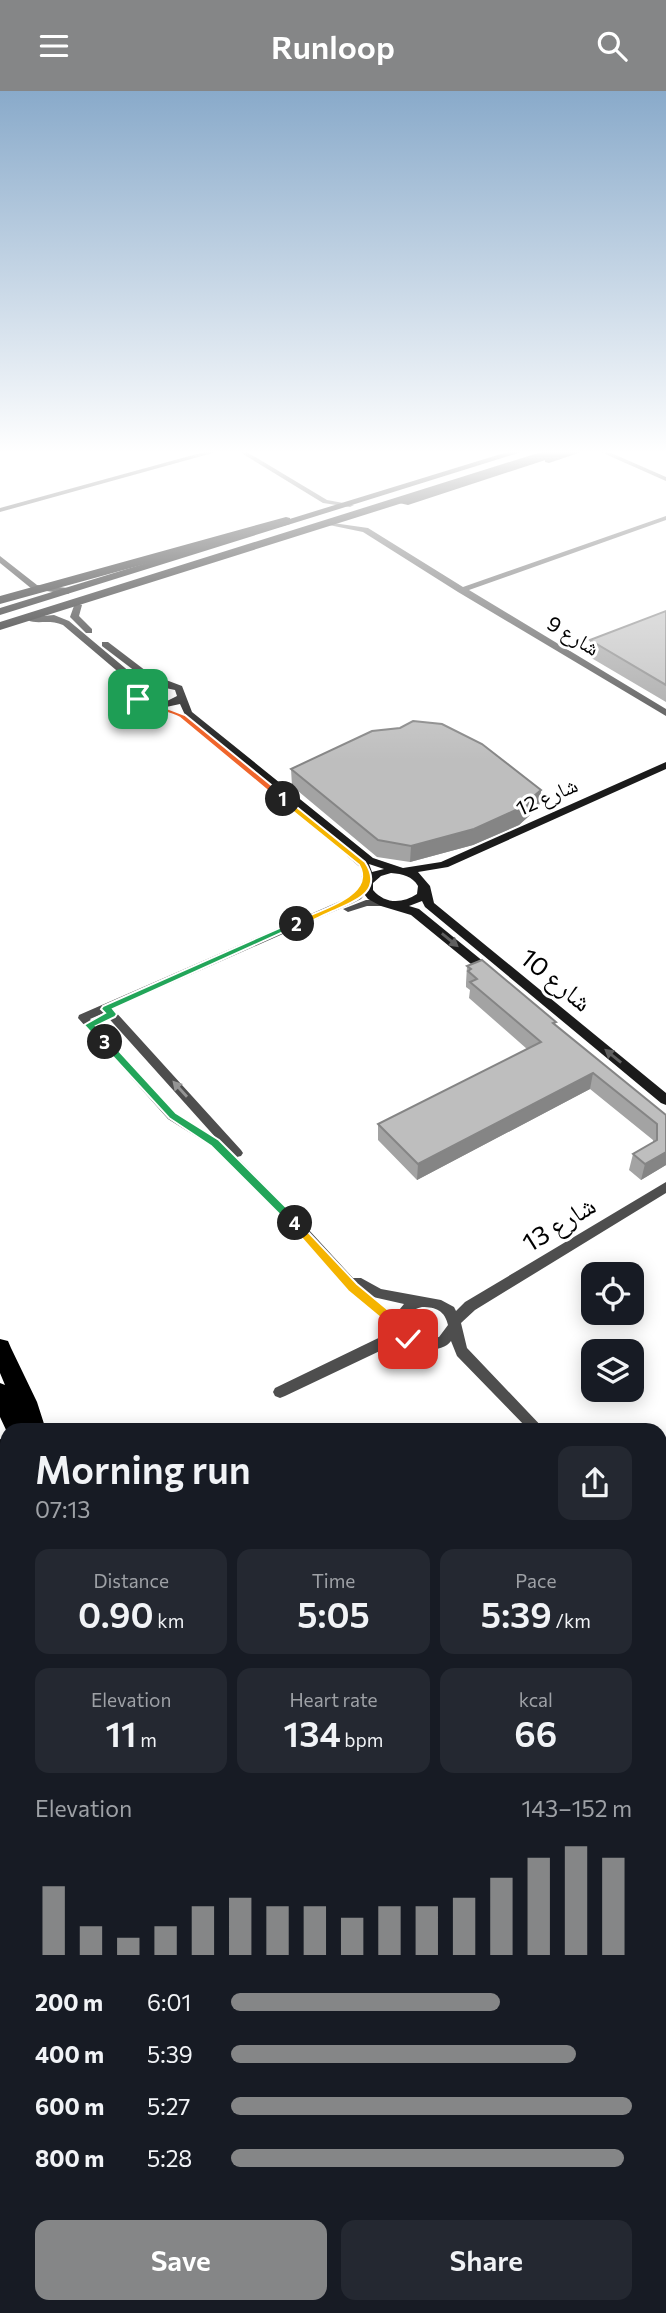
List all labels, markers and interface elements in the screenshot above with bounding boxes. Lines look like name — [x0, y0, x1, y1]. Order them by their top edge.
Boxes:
text: Runloop — [271, 26, 395, 66]
icon: menu — [35, 27, 73, 65]
icon: search — [593, 27, 631, 65]
street label: شارع 9 — [542, 609, 605, 662]
pin — [108, 669, 168, 729]
icon: arrive — [119, 680, 157, 718]
street label: شارع 12 — [512, 771, 582, 822]
pin: 1 — [266, 781, 300, 817]
text: 1 — [278, 787, 287, 810]
pin: 2 — [280, 907, 314, 941]
text: 2 — [291, 912, 302, 935]
one-way arrow — [441, 932, 458, 947]
street label: شارع 10 — [514, 941, 599, 1018]
pin: 3 — [88, 1025, 122, 1059]
text: 3 — [99, 1030, 110, 1053]
one-way arrow — [605, 1049, 623, 1064]
one-way arrow — [172, 1081, 188, 1098]
street label: شارع 13 — [516, 1188, 602, 1259]
pin: 4 — [278, 1205, 312, 1241]
text: 4 — [289, 1211, 300, 1234]
map controls — [581, 1262, 644, 1402]
button: locate — [581, 1262, 644, 1325]
pin — [378, 1309, 438, 1369]
icon: check — [389, 1320, 427, 1358]
button: layers — [581, 1339, 644, 1402]
text: Morning run — [35, 1445, 251, 1492]
button: share — [558, 1446, 632, 1520]
text: 07:13 — [35, 1495, 90, 1523]
text: Distance — [93, 1569, 169, 1592]
text: Time — [312, 1569, 355, 1592]
text: Pace — [515, 1569, 556, 1592]
text: 0.90 — [78, 1592, 154, 1635]
text: 5:05 — [297, 1592, 370, 1635]
text: 5:39 — [481, 1592, 552, 1635]
text: km — [154, 1609, 184, 1632]
text: /km — [552, 1609, 591, 1632]
text: Elevation — [91, 1688, 171, 1711]
text: Heart rate — [289, 1688, 378, 1711]
text: kcal — [519, 1688, 553, 1711]
text: 11 — [105, 1711, 137, 1754]
text: 134 — [284, 1711, 341, 1754]
text: 66 — [514, 1711, 557, 1754]
text: m — [137, 1728, 157, 1751]
text: bpm — [341, 1728, 383, 1751]
text: Elevation — [35, 1794, 132, 1822]
text: 143–152 m — [521, 1794, 632, 1822]
text: 200 m — [35, 1988, 103, 2016]
text: 6:01 — [147, 1988, 191, 2016]
text: 400 m — [35, 2040, 104, 2068]
text: 5:39 — [147, 2040, 193, 2068]
text: 600 m — [35, 2092, 104, 2120]
text: 5:27 — [147, 2092, 190, 2120]
text: 800 m — [35, 2144, 104, 2172]
text: 5:28 — [147, 2144, 192, 2172]
button: Save — [35, 2220, 327, 2300]
button: Share — [341, 2220, 632, 2300]

